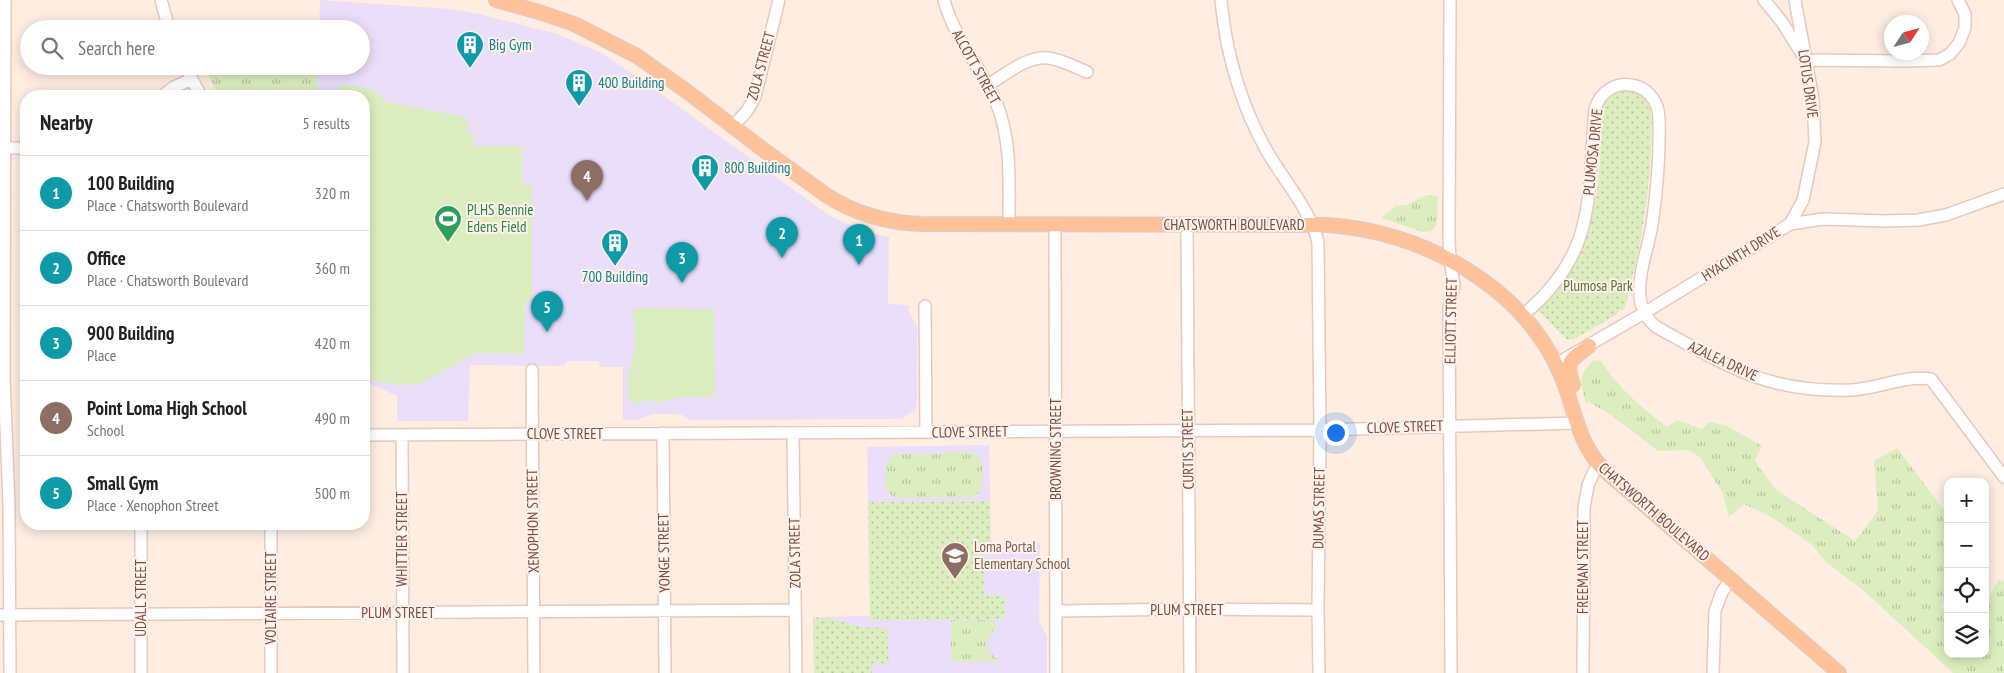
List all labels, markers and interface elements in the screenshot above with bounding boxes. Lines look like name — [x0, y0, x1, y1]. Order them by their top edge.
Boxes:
north arrow — [1884, 15, 1929, 60]
search box — [20, 20, 370, 75]
street label: ALCOTT STREET — [948, 26, 1005, 108]
street label: ZOLA STREET — [742, 29, 779, 102]
building icon: Big Gym — [455, 30, 485, 69]
icon: search — [38, 34, 66, 62]
place label: Big Gym — [489, 35, 532, 54]
text: Search here — [78, 36, 155, 60]
street label: LOTUS DRIVE — [1794, 48, 1823, 119]
building icon: 400 Building — [564, 68, 594, 107]
place label: 400 Building — [598, 73, 665, 92]
street label: PLUMOSA DRIVE — [1579, 108, 1606, 196]
text: Nearby — [40, 109, 93, 136]
text: 5 results — [303, 113, 350, 133]
building icon: 800 Building — [690, 153, 720, 192]
place label: 800 Building — [724, 158, 791, 177]
pin: 4 — [571, 160, 603, 201]
text: 100 Building — [87, 171, 175, 195]
text: 1 — [52, 183, 60, 203]
text: 320 m — [315, 183, 350, 203]
text: Place · Chatsworth Boulevard — [87, 195, 248, 215]
place label: PLHS Bennie Edens Field — [467, 200, 534, 236]
sports icon: PLHS Bennie Edens Field — [433, 204, 463, 243]
street label: CHATSWORTH BOULEVARD — [1163, 215, 1305, 234]
pin: 2 — [766, 217, 798, 258]
street label: HYACINTH DRIVE — [1698, 222, 1784, 285]
pin: 1 — [843, 224, 875, 265]
building icon: 700 Building — [600, 228, 630, 267]
pin: 3 — [666, 242, 698, 283]
text: Office — [87, 246, 126, 270]
text: 2 — [52, 258, 60, 278]
text: 360 m — [315, 258, 350, 278]
place label: 700 Building — [582, 267, 648, 286]
text: Place · Chatsworth Boulevard — [87, 270, 248, 290]
park label: Plumosa Park — [1563, 276, 1633, 295]
street label: ELLIOTT STREET — [1440, 277, 1461, 364]
pin: 5 — [531, 291, 563, 332]
text: 900 Building — [87, 321, 175, 345]
text: 3 — [52, 333, 60, 353]
text: 420 m — [315, 333, 350, 353]
street label: AZALEA DRIVE — [1685, 336, 1761, 385]
text: Place — [87, 345, 116, 365]
text: Point Loma High School — [87, 396, 247, 420]
street label: BROWNING STREET — [1046, 398, 1065, 500]
text: 4 — [52, 408, 60, 428]
text: 490 m — [315, 408, 350, 428]
street label: CURTIS STREET — [1177, 408, 1198, 490]
street label: CLOVE STREET — [1366, 416, 1444, 437]
text: School — [87, 420, 124, 440]
your location — [1323, 420, 1349, 446]
street label: CLOVE STREET — [932, 421, 1009, 442]
street label: CLOVE STREET — [527, 424, 604, 443]
street label: CHATSWORTH BOULEVARD — [1595, 458, 1714, 565]
street label: DUMAS STREET — [1308, 467, 1329, 549]
street label: XENOPHON STREET — [522, 468, 543, 573]
text: Small Gym — [87, 471, 158, 495]
map controls — [1944, 478, 1989, 658]
button: + — [1944, 478, 1989, 523]
text: 5 — [52, 483, 60, 503]
text: 500 m — [315, 483, 350, 503]
street label: WHITTIER STREET — [392, 491, 411, 587]
text: Place · Xenophon Street — [87, 495, 219, 515]
street label: YONGE STREET — [653, 513, 674, 593]
street label: ZOLA STREET — [784, 517, 805, 588]
street label: FREEMAN STREET — [1573, 520, 1592, 614]
button: − — [1944, 523, 1989, 568]
place label: Loma Portal Elementary School — [974, 537, 1071, 573]
school or university icon: Loma Portal Elementary School — [940, 541, 970, 580]
street label: VOLTAIRE STREET — [261, 551, 280, 645]
street label: UDALL STREET — [131, 559, 150, 637]
button: locate — [1944, 568, 1989, 613]
street label: PLUM STREET — [1150, 600, 1224, 619]
street label: PLUM STREET — [361, 603, 435, 622]
button: layers — [1944, 613, 1989, 658]

